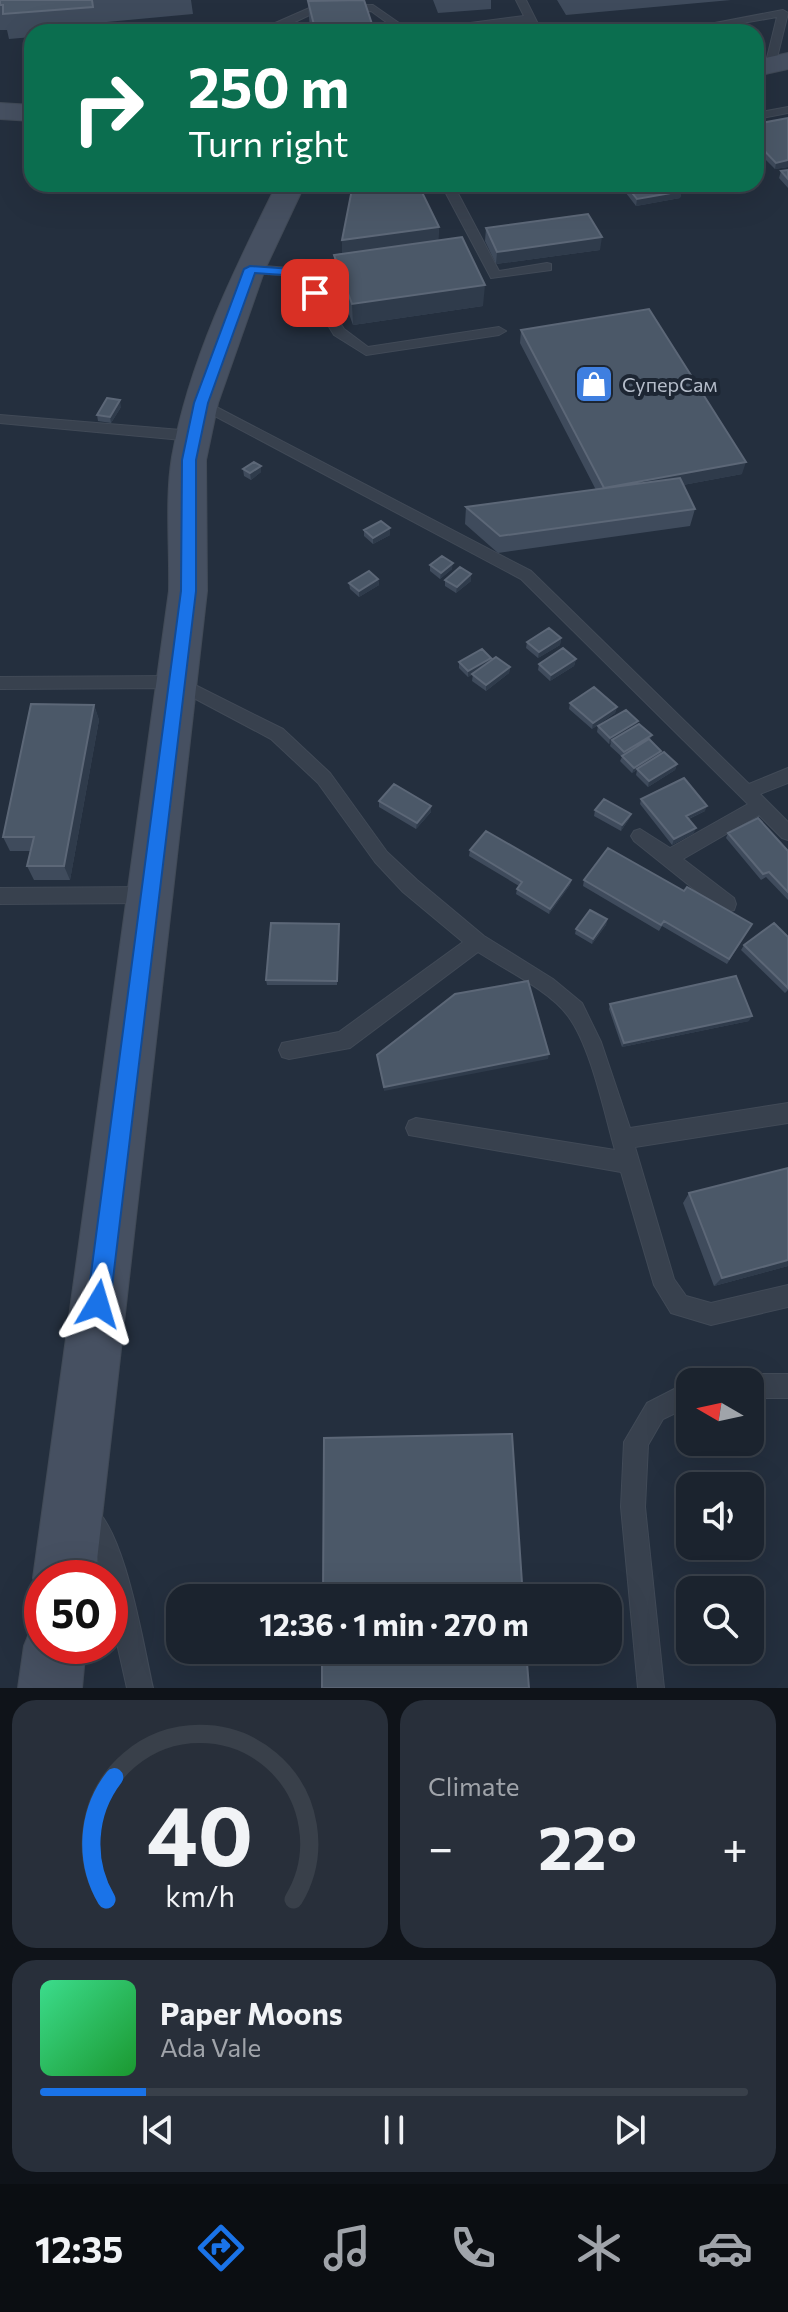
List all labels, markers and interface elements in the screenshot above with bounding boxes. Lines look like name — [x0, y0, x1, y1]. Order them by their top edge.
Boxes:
text: 250 m — [188, 51, 349, 120]
icon: right — [56, 56, 160, 160]
text: Turn right — [188, 120, 349, 164]
pin — [281, 259, 349, 327]
icon: arrive — [293, 271, 337, 315]
shop icon: СуперСам — [573, 363, 615, 405]
place label: СуперСам — [622, 372, 718, 396]
position arrow — [56, 1262, 140, 1346]
north arrow — [676, 1368, 764, 1456]
map controls — [676, 1368, 764, 1664]
button: sound — [676, 1472, 764, 1560]
speed limit sign: 50 — [24, 1560, 128, 1664]
button: search — [676, 1576, 764, 1664]
text: 12:36 · 1 min · 270 m — [259, 1605, 529, 1642]
text: Climate — [428, 1770, 520, 1801]
text: 40 — [147, 1781, 253, 1883]
text: 22° — [538, 1809, 637, 1882]
text: − — [428, 1819, 453, 1873]
text: + — [722, 1819, 748, 1873]
text: km/h — [165, 1878, 235, 1913]
text: Paper Moons — [160, 1994, 343, 2031]
text: Ada Vale — [160, 2031, 261, 2062]
icon: previous — [136, 2108, 180, 2152]
icon: pause — [372, 2108, 416, 2152]
icon: next — [608, 2108, 652, 2152]
icon: directions — [193, 2220, 249, 2276]
icon: music — [319, 2220, 375, 2276]
icon: phone — [445, 2220, 501, 2276]
icon: climate — [571, 2220, 627, 2276]
icon: car — [697, 2220, 753, 2276]
text: 12:35 — [35, 2226, 123, 2270]

